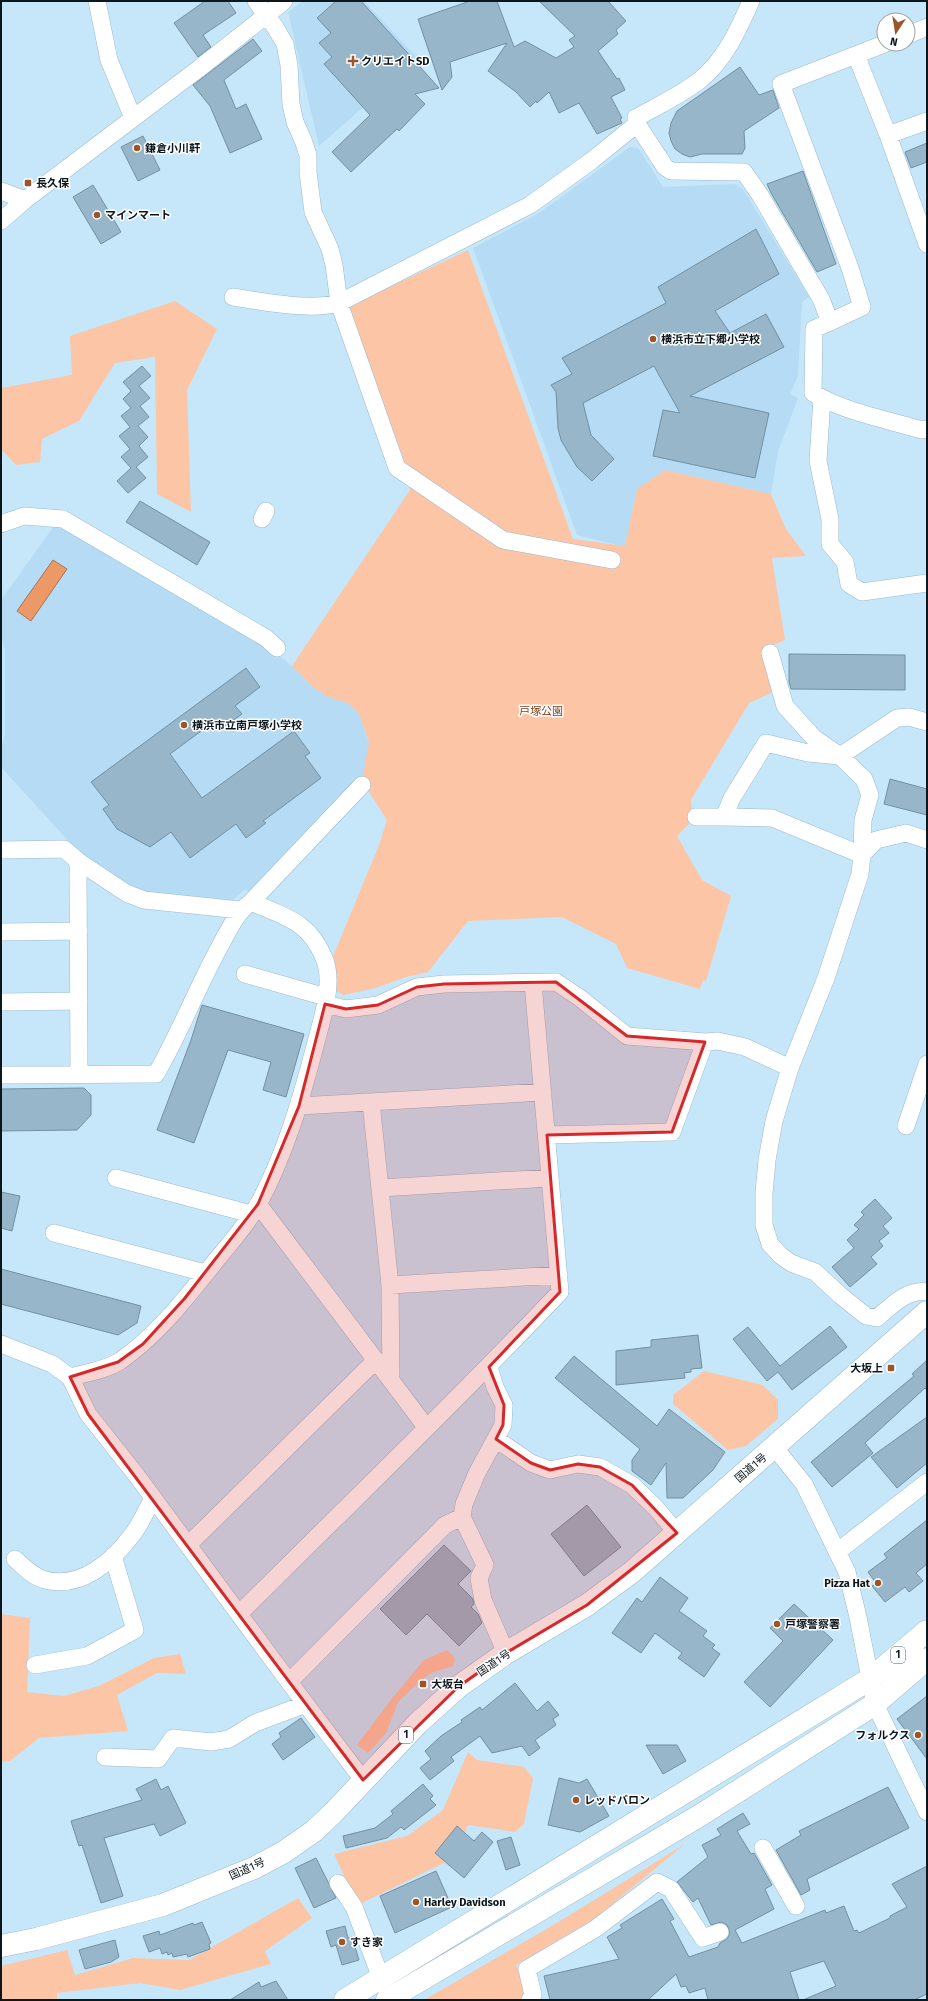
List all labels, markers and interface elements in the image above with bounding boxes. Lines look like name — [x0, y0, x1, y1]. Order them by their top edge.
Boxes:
north arrow — [876, 12, 916, 52]
text: N — [889, 34, 899, 48]
place label: クリエイトSD — [361, 55, 429, 68]
marker: クリエイトSD — [348, 56, 358, 66]
place label: 鎌倉小川軒 — [145, 142, 200, 155]
marker: 鎌倉小川軒 — [132, 143, 142, 153]
place label: 長久保 — [36, 177, 70, 190]
marker: 長久保 — [23, 178, 33, 188]
place label: マインマート — [105, 209, 171, 222]
marker: マインマート — [92, 210, 102, 220]
place label: 横浜市立下郷小学校 — [661, 333, 760, 346]
marker: 横浜市立下郷小学校 — [648, 334, 658, 344]
park label: 戸塚公園 — [519, 705, 563, 718]
place label: 横浜市立南戸塚小学校 — [192, 719, 302, 732]
marker: 横浜市立南戸塚小学校 — [179, 720, 189, 730]
place label: 大坂上 — [850, 1362, 883, 1375]
marker: 大坂上 — [886, 1363, 896, 1373]
street label: 国道1号 — [732, 1451, 770, 1485]
place label: Pizza Hat — [824, 1577, 871, 1590]
marker: Pizza Hat — [873, 1578, 883, 1588]
place label: 戸塚警察署 — [785, 1618, 840, 1631]
marker: 戸塚警察署 — [772, 1619, 782, 1629]
street label: 国道1号 — [475, 1647, 513, 1679]
road number: 1 — [891, 1647, 905, 1663]
place label: 大坂台 — [431, 1678, 464, 1691]
marker: 大坂台 — [418, 1679, 428, 1689]
road number: 1 — [399, 1727, 413, 1743]
place label: フォルクス — [855, 1729, 910, 1742]
marker: フォルクス — [913, 1730, 923, 1740]
place label: レッドバロン — [584, 1794, 650, 1807]
marker: レッドバロン — [571, 1795, 581, 1805]
street label: 国道1号 — [227, 1855, 267, 1883]
place label: Harley Davidson — [424, 1896, 506, 1909]
marker: Harley Davidson — [411, 1897, 421, 1907]
place label: すき家 — [350, 1936, 383, 1949]
marker: すき家 — [337, 1937, 347, 1947]

